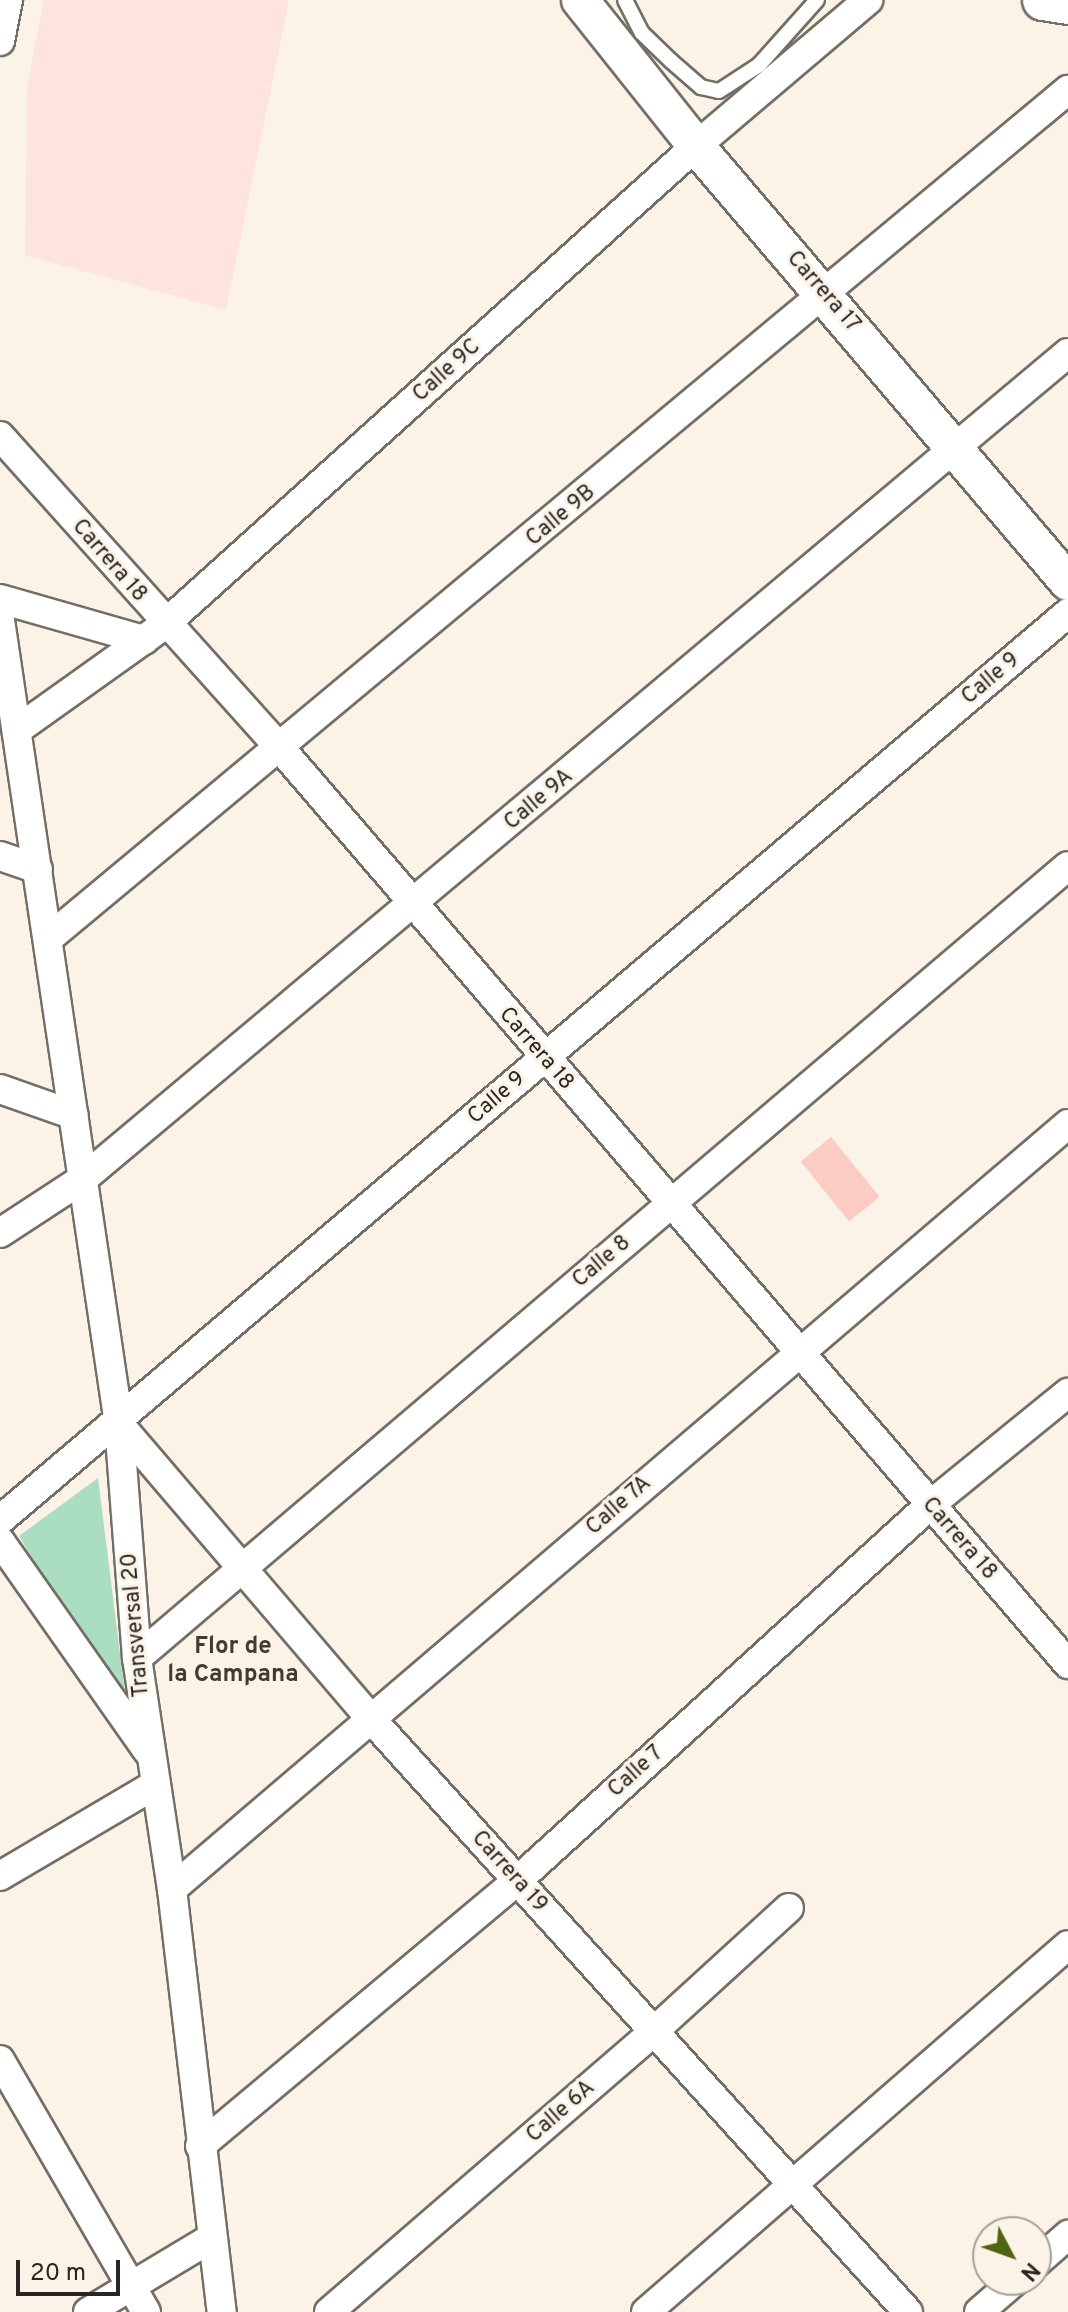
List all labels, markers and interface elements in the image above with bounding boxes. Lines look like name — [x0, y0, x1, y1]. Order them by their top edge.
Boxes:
street label: Carrera 17 — [781, 246, 865, 338]
street label: Calle 9C — [408, 334, 486, 408]
street label: Calle 9B — [521, 480, 601, 552]
street label: Carrera 18 — [66, 514, 152, 608]
street label: Calle 9 — [957, 647, 1025, 711]
street label: Calle 9A — [499, 764, 579, 836]
street label: Carrera 18 — [493, 1002, 579, 1096]
street label: Calle 9 — [463, 1066, 531, 1130]
street label: Calle 8 — [568, 1230, 636, 1294]
street label: Calle 7A — [581, 1470, 657, 1542]
street label: Carrera 18 — [916, 1492, 1002, 1586]
street label: Transversal 20 — [117, 1552, 155, 1698]
district label: Flor de la Campana — [167, 1634, 299, 1690]
street label: Calle 7 — [603, 1740, 669, 1804]
street label: Carrera 19 — [465, 1826, 553, 1918]
street label: Calle 6A — [521, 2075, 601, 2149]
north arrow — [972, 2216, 1052, 2296]
scale bar — [20, 2244, 124, 2294]
text: N — [1014, 2256, 1044, 2286]
text: 20 m — [30, 2259, 86, 2289]

